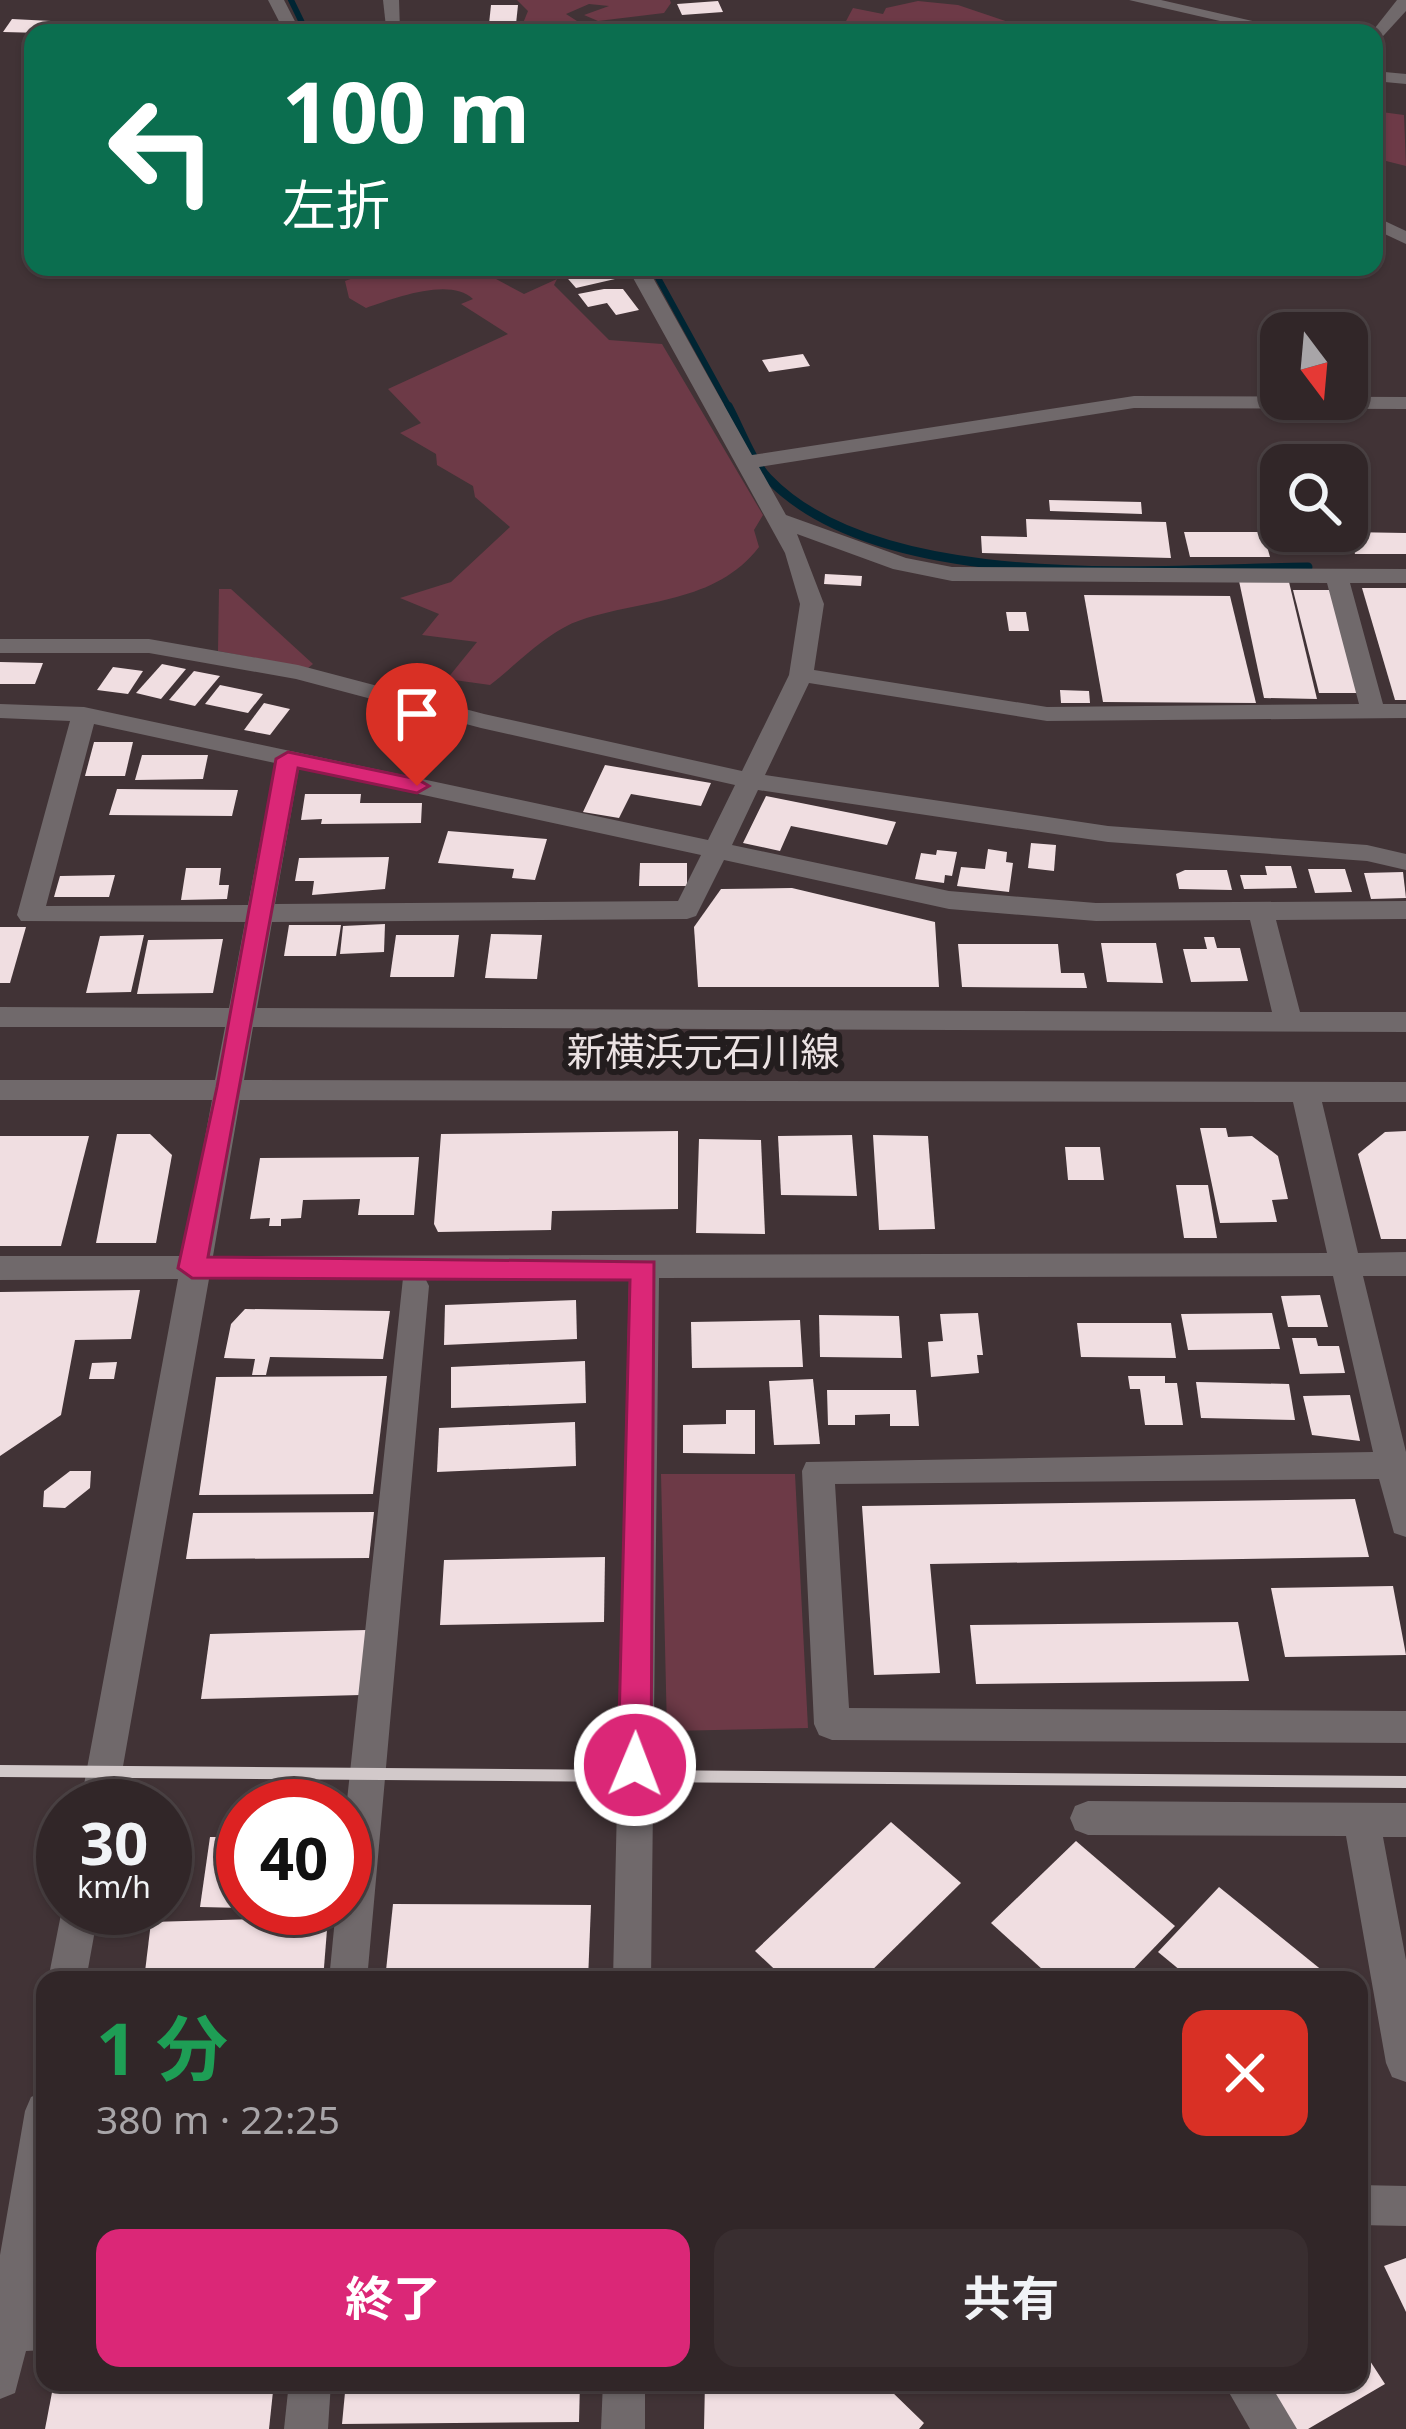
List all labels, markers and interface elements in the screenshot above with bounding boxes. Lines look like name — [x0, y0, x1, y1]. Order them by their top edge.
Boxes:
text: 100 m — [282, 53, 530, 168]
icon: left — [84, 72, 240, 228]
text: 左折 — [282, 167, 390, 241]
north arrow — [1260, 312, 1368, 420]
map controls — [1260, 312, 1368, 552]
button: search — [1260, 444, 1368, 552]
pin — [366, 663, 468, 786]
icon: arrive — [384, 681, 450, 747]
street label: 新横浜元石川線 — [566, 1024, 840, 1077]
position arrow — [572, 1702, 698, 1828]
speed limit sign: 40 — [216, 1779, 372, 1935]
text: 30 — [80, 1801, 148, 1883]
text: km/h — [77, 1866, 151, 1907]
text: 1 分 — [96, 1998, 228, 2096]
button: close — [1182, 2010, 1308, 2136]
text: 380 m · 22:25 — [96, 2092, 340, 2145]
button: 終了 — [96, 2229, 690, 2367]
button: 共有 — [714, 2229, 1308, 2367]

